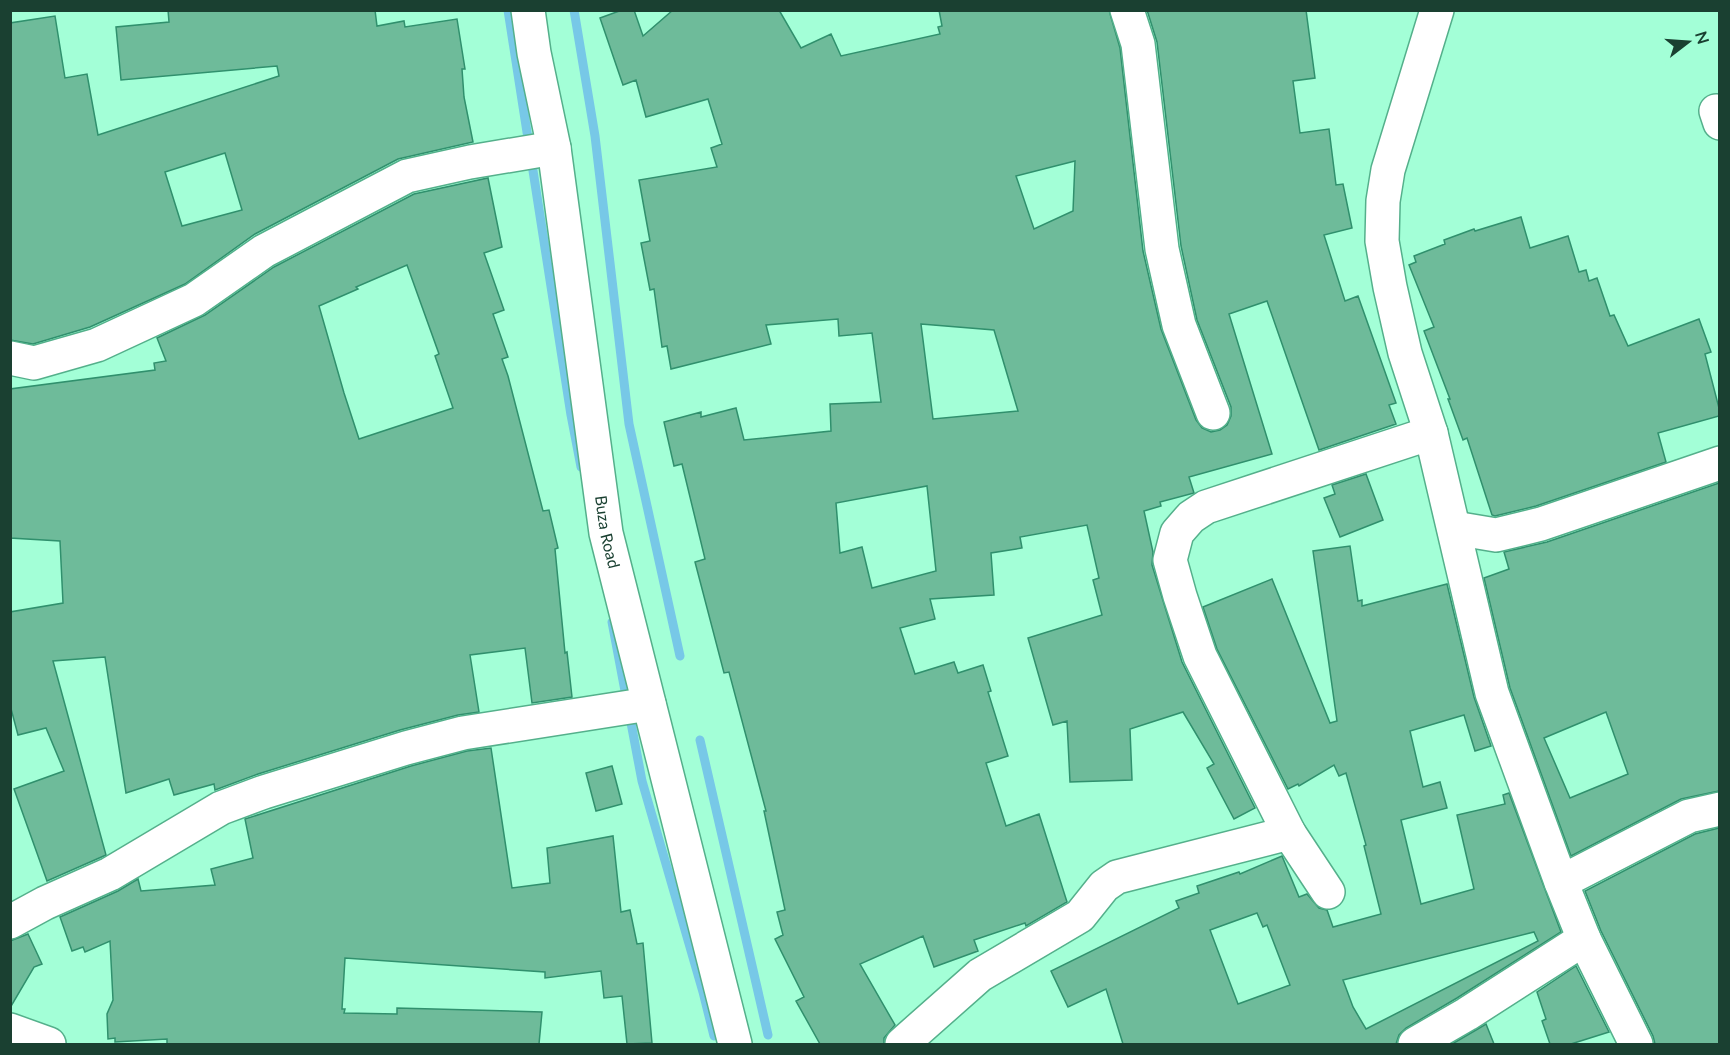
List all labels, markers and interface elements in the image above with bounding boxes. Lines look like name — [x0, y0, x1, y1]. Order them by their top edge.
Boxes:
north arrow — [1658, 12, 1718, 72]
text: N — [1692, 29, 1714, 46]
street label: Buza Road — [592, 494, 624, 570]

